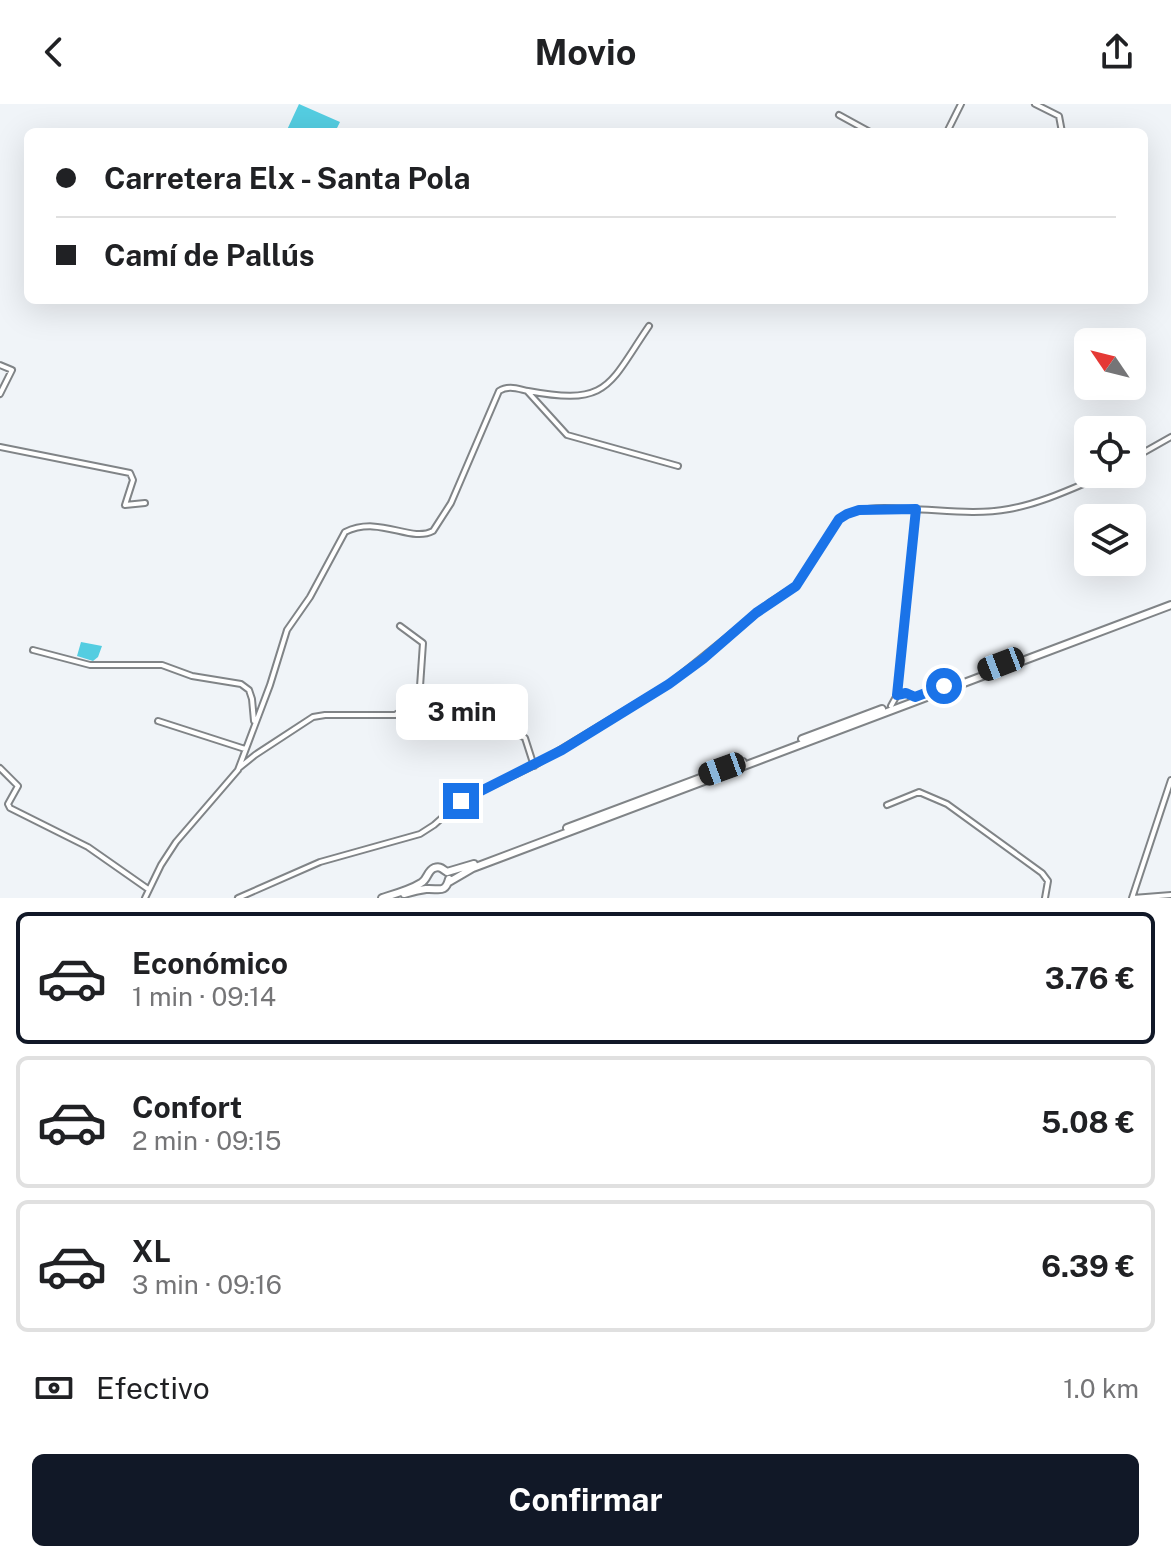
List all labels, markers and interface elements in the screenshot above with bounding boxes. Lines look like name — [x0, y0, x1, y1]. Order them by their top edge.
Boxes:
icon: back — [32, 30, 76, 74]
icon: share — [1095, 30, 1139, 74]
text: Movio — [535, 31, 636, 73]
text: Carretera Elx - Santa Pola — [104, 160, 470, 196]
text: Camí de Pallús — [104, 237, 315, 273]
north arrow — [1074, 328, 1146, 400]
map controls — [1074, 328, 1146, 576]
button: locate — [1074, 416, 1146, 488]
button: layers — [1074, 504, 1146, 576]
car — [974, 644, 1028, 684]
route start — [926, 668, 962, 704]
callout: 3 min — [395, 685, 527, 741]
text: 3 min — [428, 696, 496, 727]
car — [695, 750, 749, 788]
route end — [443, 783, 479, 819]
icon: car — [36, 942, 108, 1014]
text: Económico — [132, 945, 288, 981]
text: 3.76 € — [1045, 960, 1135, 996]
text: 1 min · 09:14 — [132, 981, 276, 1012]
icon: car — [36, 1086, 108, 1158]
text: Confort — [132, 1089, 242, 1125]
text: 5.08 € — [1041, 1104, 1135, 1140]
text: 2 min · 09:15 — [132, 1125, 281, 1156]
icon: car — [36, 1230, 108, 1302]
text: XL — [132, 1233, 171, 1269]
text: 6.39 € — [1041, 1248, 1135, 1284]
text: 3 min · 09:16 — [132, 1269, 282, 1300]
icon: cash — [32, 1366, 76, 1410]
text: Efectivo — [96, 1370, 210, 1406]
text: 1.0 km — [1063, 1373, 1139, 1404]
button: Confirmar — [32, 1454, 1139, 1546]

